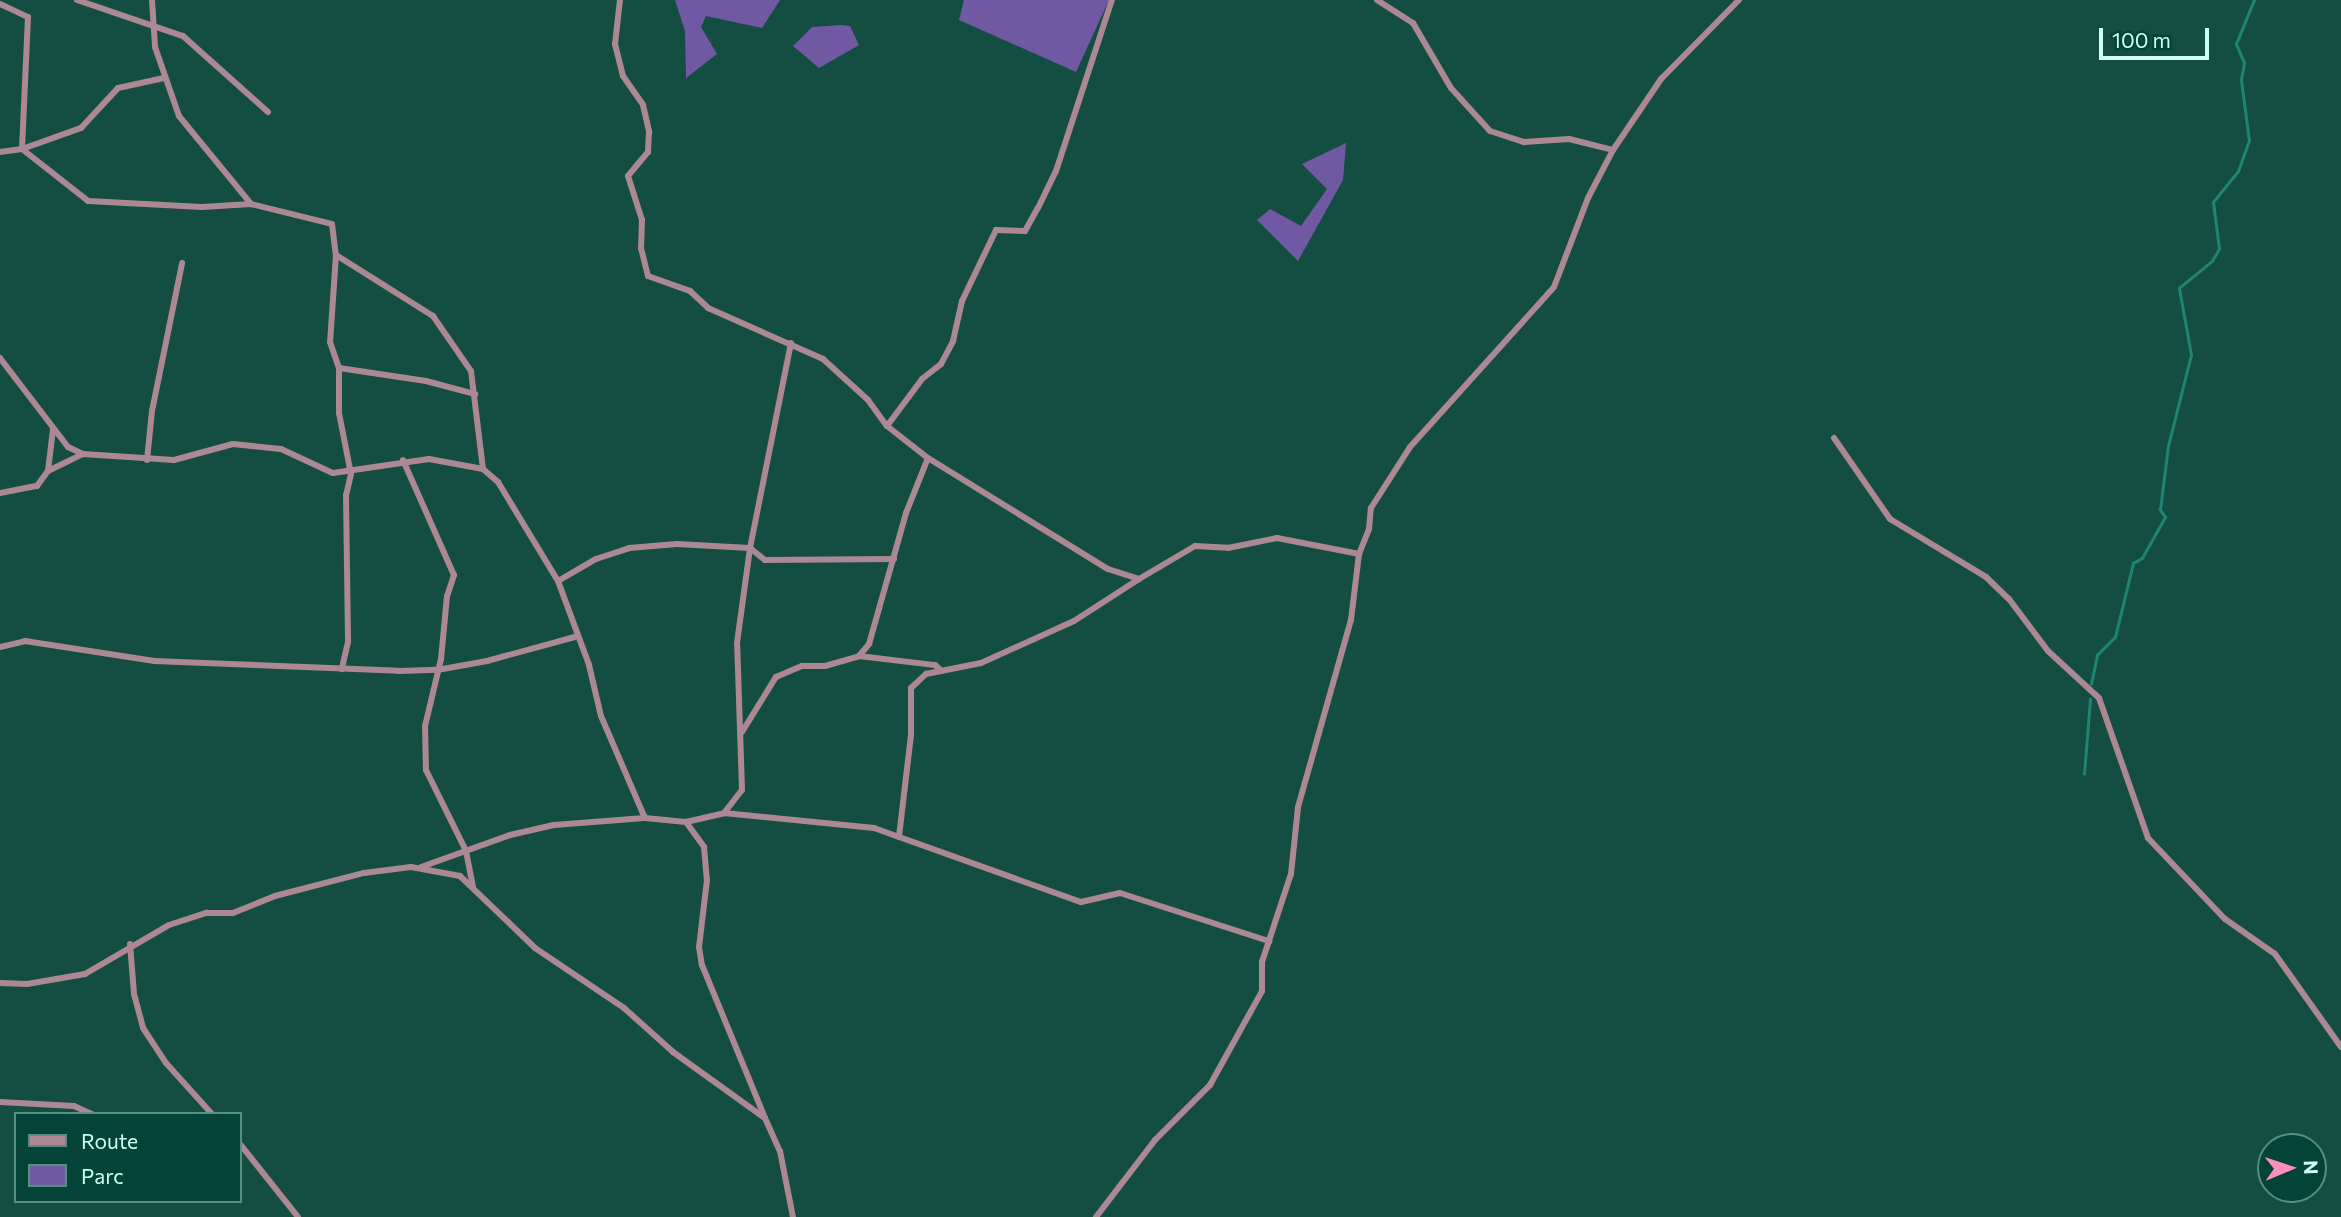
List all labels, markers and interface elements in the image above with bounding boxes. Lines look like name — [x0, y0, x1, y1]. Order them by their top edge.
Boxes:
scale bar — [2103, 14, 2213, 58]
text: 100 m — [2112, 27, 2171, 52]
legend — [14, 1112, 242, 1203]
text: Route — [81, 1128, 138, 1153]
north arrow — [2257, 1133, 2327, 1203]
text: N — [2300, 1160, 2323, 1175]
text: Parc — [81, 1163, 124, 1188]

